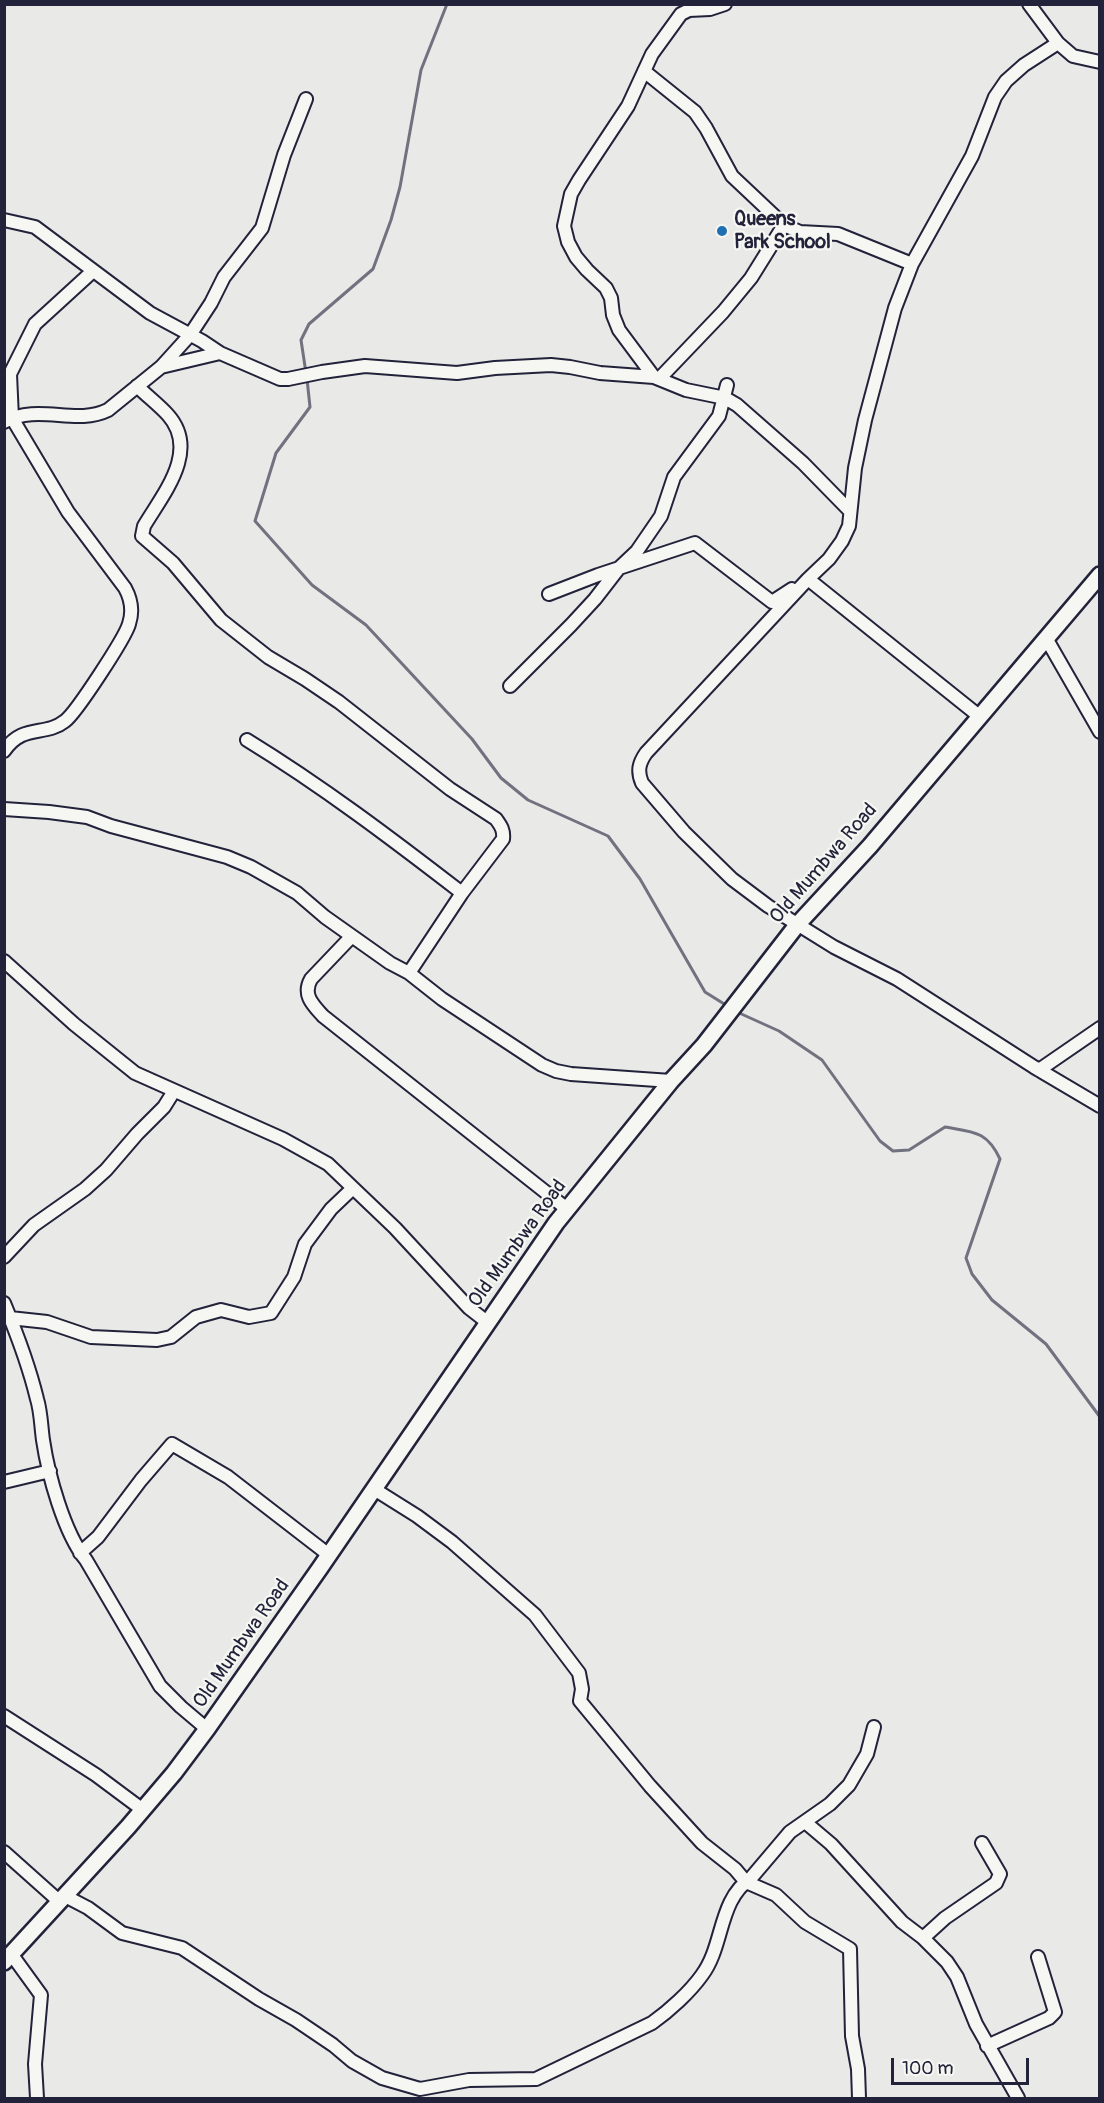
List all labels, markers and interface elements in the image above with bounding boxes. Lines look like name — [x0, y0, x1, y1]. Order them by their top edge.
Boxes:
place label: Queens Park School — [734, 208, 831, 255]
marker: Queens Park School — [715, 224, 729, 238]
street label: Old Mumbwa Road — [765, 799, 883, 929]
street label: Old Mumbwa Road — [464, 1176, 572, 1312]
street label: Old Mumbwa Road — [189, 1575, 295, 1713]
scale bar — [894, 2046, 1032, 2084]
text: 100 m — [902, 2057, 954, 2080]

